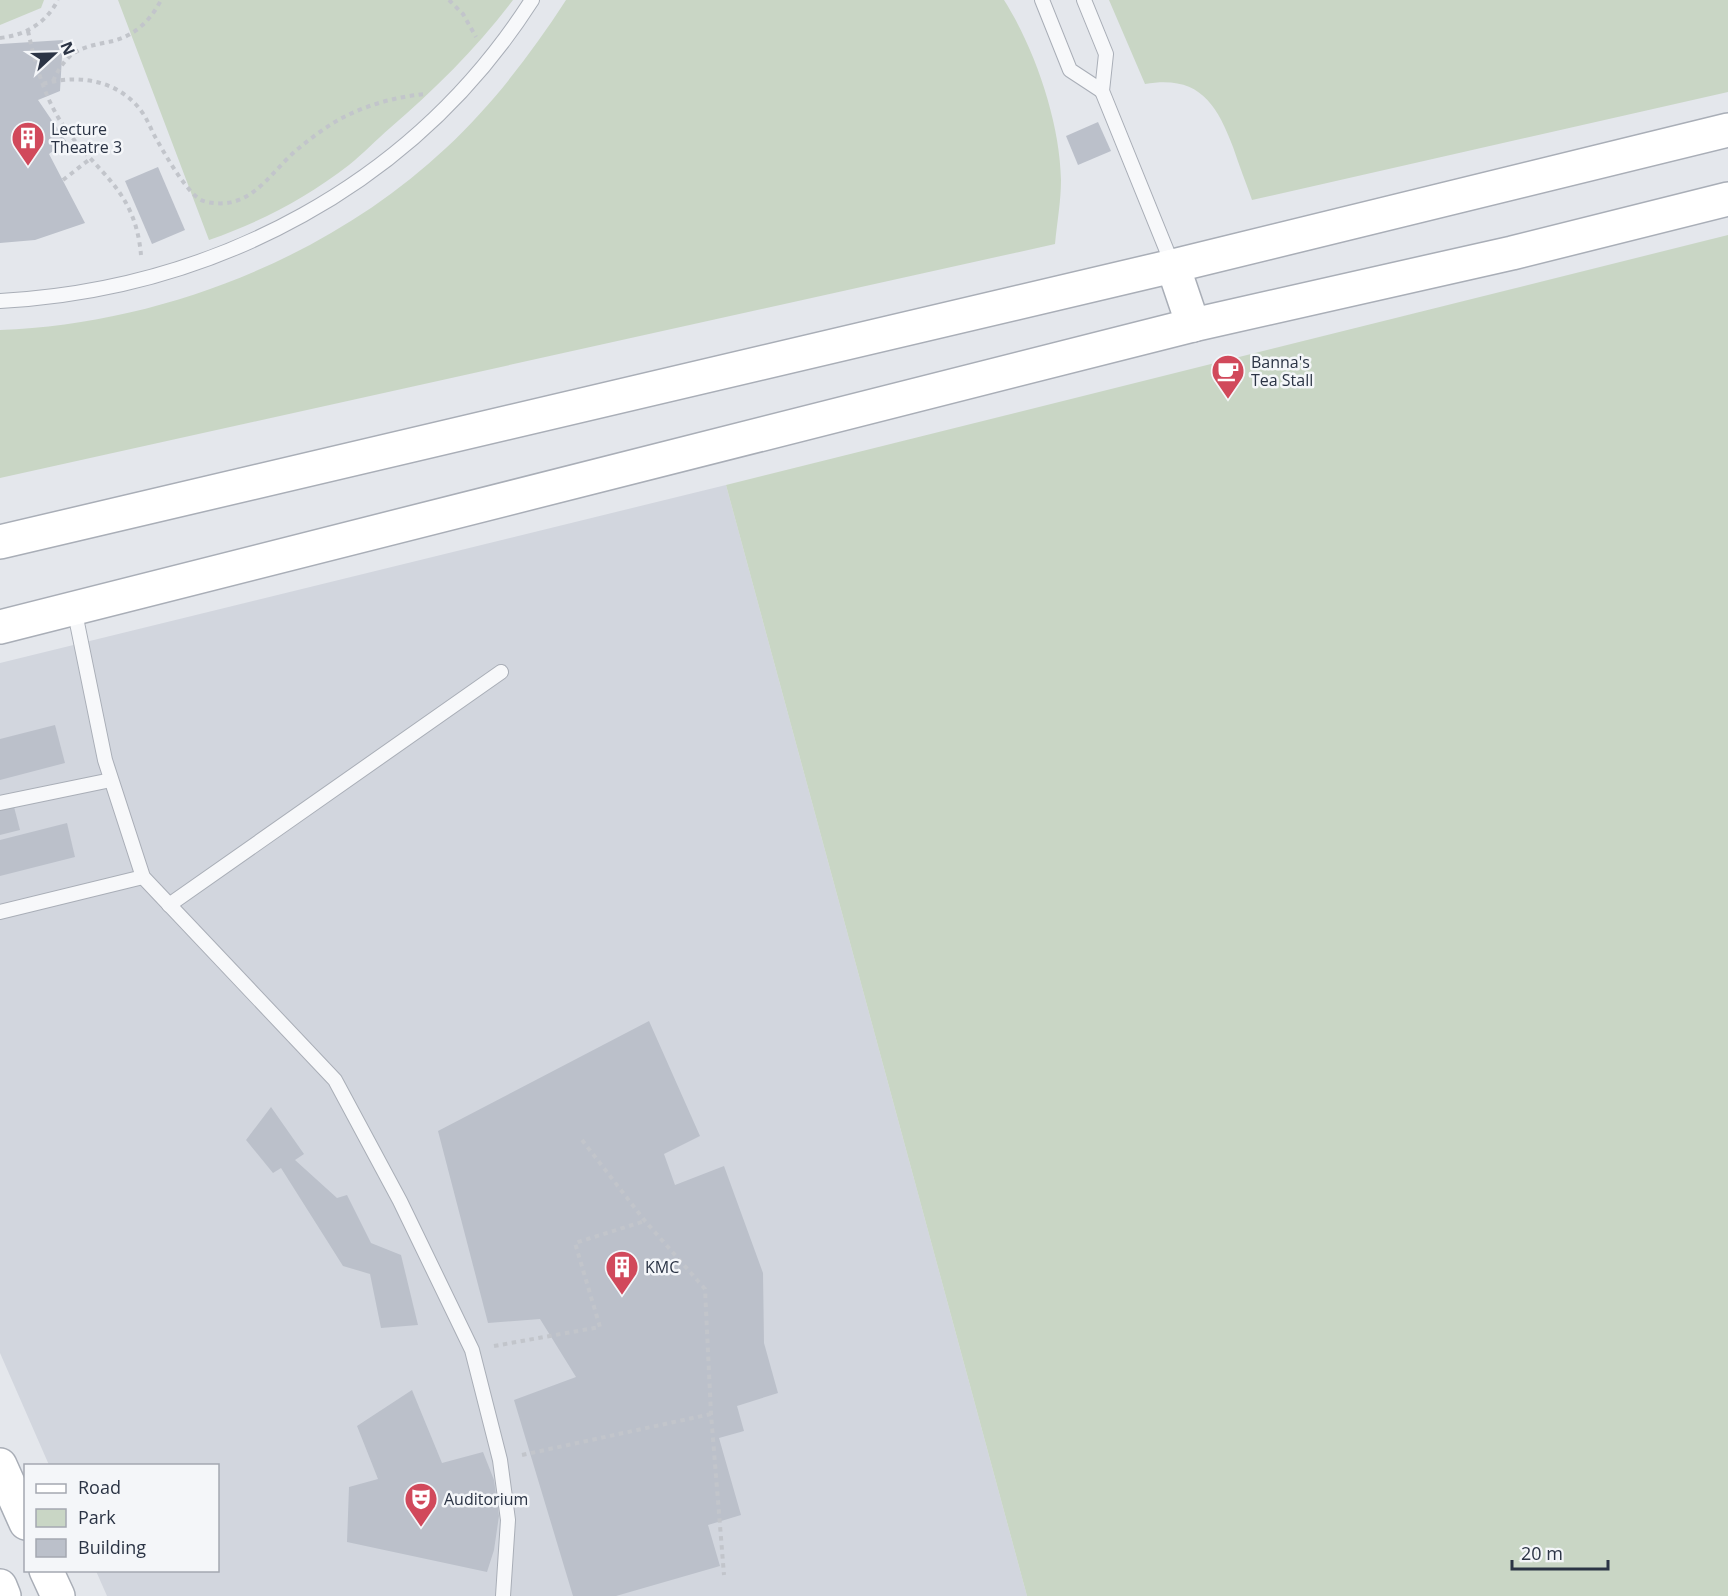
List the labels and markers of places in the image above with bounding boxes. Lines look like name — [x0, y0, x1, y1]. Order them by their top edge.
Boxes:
place label: Lecture Theatre 3 — [51, 118, 122, 158]
building icon: Lecture Theatre 3 — [10, 120, 46, 167]
place label: Banna's Tea Stall — [1251, 351, 1313, 391]
cafe icon: Banna's Tea Stall — [1210, 353, 1246, 400]
building icon: KMC — [604, 1249, 640, 1296]
place label: KMC — [645, 1256, 679, 1278]
theatre icon: Auditorium — [403, 1481, 439, 1528]
place label: Auditorium — [444, 1488, 528, 1510]

